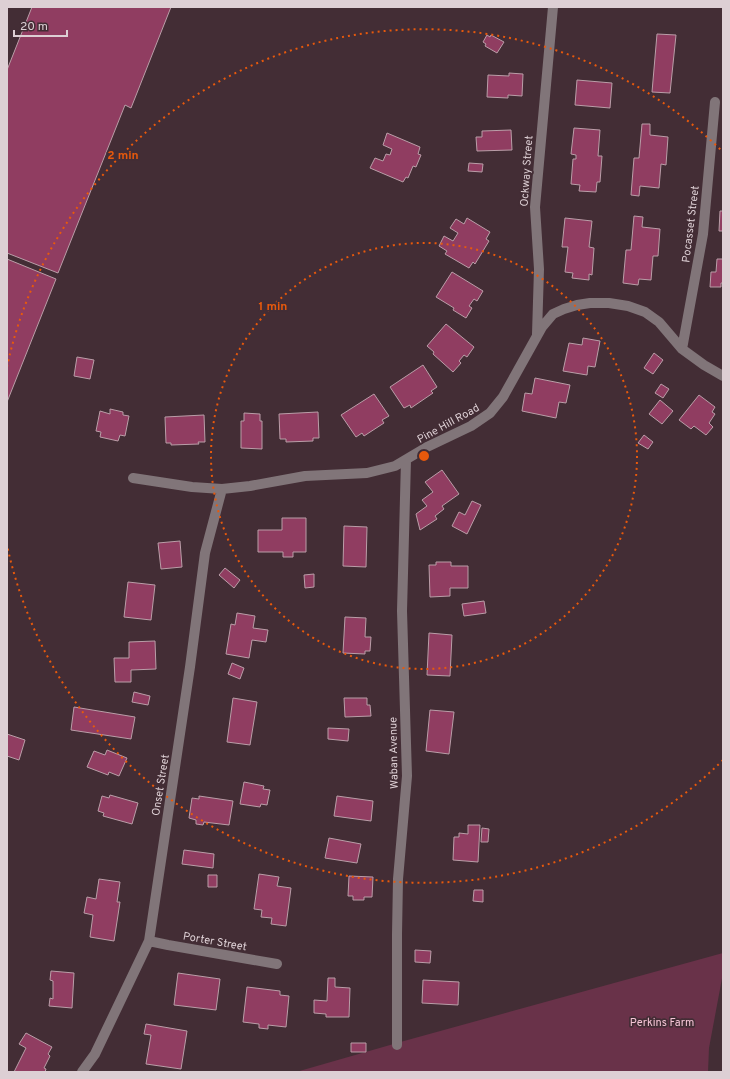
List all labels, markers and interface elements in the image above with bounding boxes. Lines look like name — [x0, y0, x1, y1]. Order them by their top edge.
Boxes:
scale bar — [14, 12, 67, 38]
text: 20 m — [20, 19, 48, 35]
street label: Ockway Street — [518, 135, 536, 207]
text: 2 min — [107, 148, 139, 164]
street label: Pocasset Street — [679, 185, 703, 263]
text: 1 min — [259, 299, 287, 315]
street label: Pine Hill Road — [415, 401, 482, 447]
centre of rings — [417, 449, 431, 463]
street label: Waban Avenue — [386, 717, 402, 789]
street label: Onset Street — [149, 753, 173, 817]
street label: Porter Street — [182, 929, 248, 954]
park label: Perkins Farm — [630, 1016, 694, 1030]

